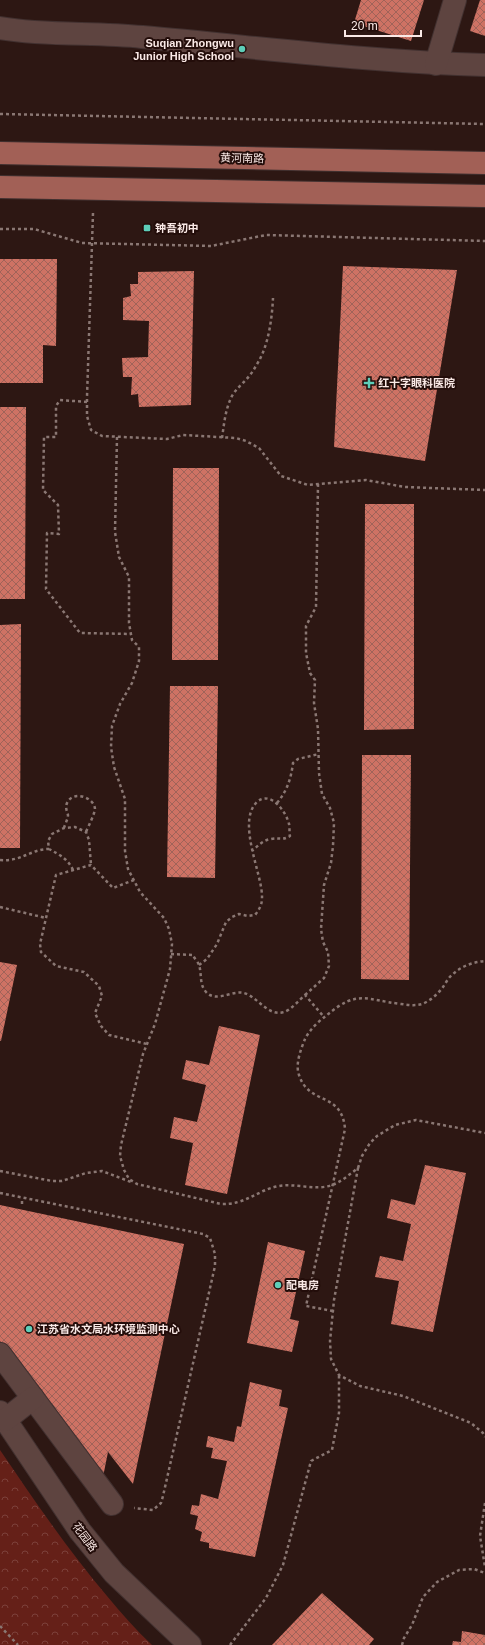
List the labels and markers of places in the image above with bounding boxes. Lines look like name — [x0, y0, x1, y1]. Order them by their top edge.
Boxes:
place label: Suqian Zhongwu Junior High School — [133, 37, 234, 62]
marker: Suqian Zhongwu Junior High School — [237, 44, 247, 54]
place label: 钟吾初中 — [155, 222, 199, 234]
marker: 钟吾初中 — [142, 223, 152, 233]
marker: 红十字眼科医院 — [363, 377, 375, 389]
place label: 红十字眼科医院 — [378, 377, 455, 389]
place label: 配电房 — [286, 1279, 319, 1291]
marker: 配电房 — [273, 1280, 283, 1290]
place label: 江苏省水文局水环境监测中心 — [37, 1323, 180, 1335]
marker: 江苏省水文局水环境监测中心 — [24, 1324, 34, 1334]

